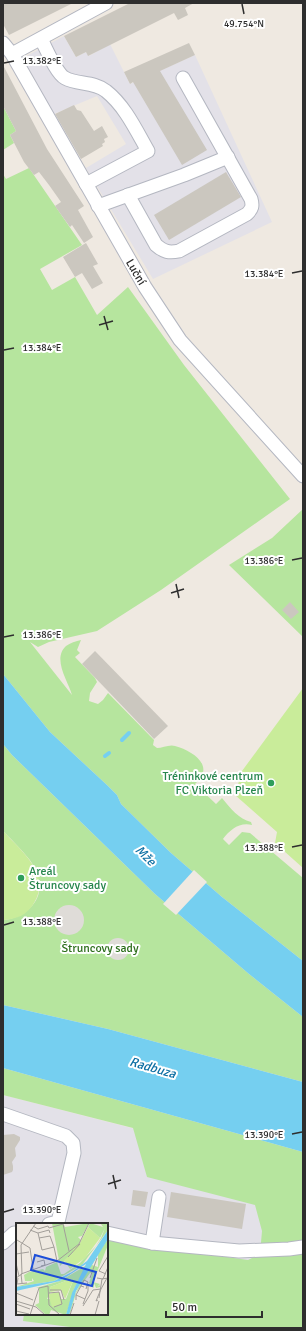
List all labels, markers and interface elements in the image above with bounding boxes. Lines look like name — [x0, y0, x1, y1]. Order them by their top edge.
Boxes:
text: 49.754°N — [224, 18, 264, 30]
text: 13.382°E — [23, 55, 62, 67]
street label: Luční — [122, 256, 149, 289]
text: 13.384°E — [245, 268, 284, 280]
text: 13.384°E — [23, 342, 62, 354]
text: 13.386°E — [245, 555, 284, 567]
text: 13.386°E — [23, 629, 62, 641]
place label: Tréninkové centrum FC Viktoria Plzeň — [162, 769, 263, 798]
marker: Tréninkové centrum FC Viktoria Plzeň — [266, 778, 276, 788]
water label: Mže — [132, 842, 160, 870]
text: 13.388°E — [245, 842, 284, 854]
place label: Areál Štruncovy sady — [29, 864, 106, 893]
marker: Areál Štruncovy sady — [16, 873, 26, 883]
text: 13.388°E — [23, 916, 62, 928]
park label: Štruncovy sady — [61, 941, 139, 956]
water label: Radbuza — [128, 1054, 178, 1082]
text: 13.390°E — [245, 1129, 284, 1141]
text: 13.390°E — [23, 1204, 62, 1216]
inset map — [16, 1223, 108, 1315]
scale bar — [166, 1293, 262, 1319]
text: 50 m — [172, 1300, 197, 1315]

